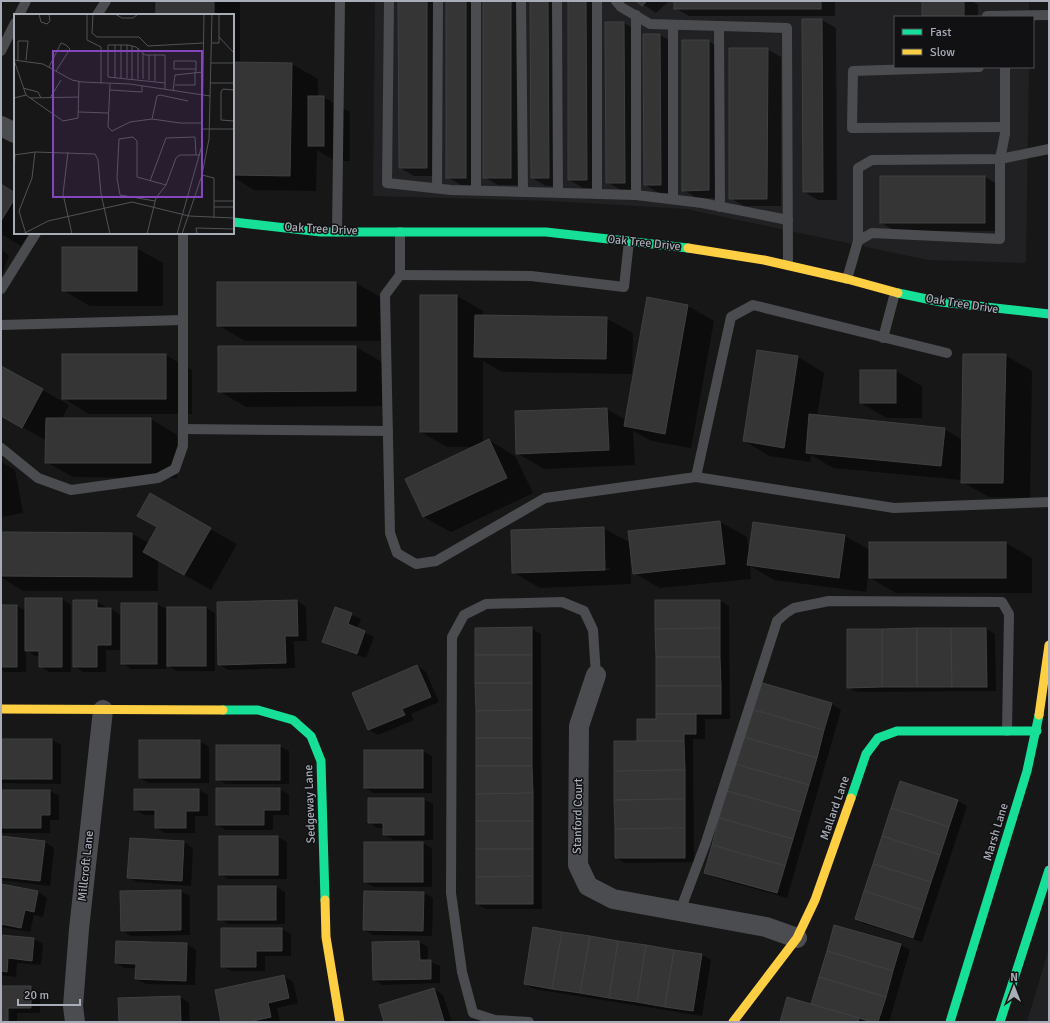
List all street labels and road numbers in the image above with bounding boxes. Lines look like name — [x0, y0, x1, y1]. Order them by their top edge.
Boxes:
street label: Oak Tree Drive — [284, 220, 358, 238]
street label: Oak Tree Drive — [607, 232, 681, 254]
street label: Oak Tree Drive — [925, 291, 999, 317]
street label: Sedgeway Lane — [301, 764, 319, 844]
street label: Mallard Lane — [817, 774, 853, 842]
street label: Stanford Court — [570, 778, 586, 854]
street label: Marsh Lane — [980, 801, 1012, 863]
street label: Millcroft Lane — [75, 830, 97, 902]

